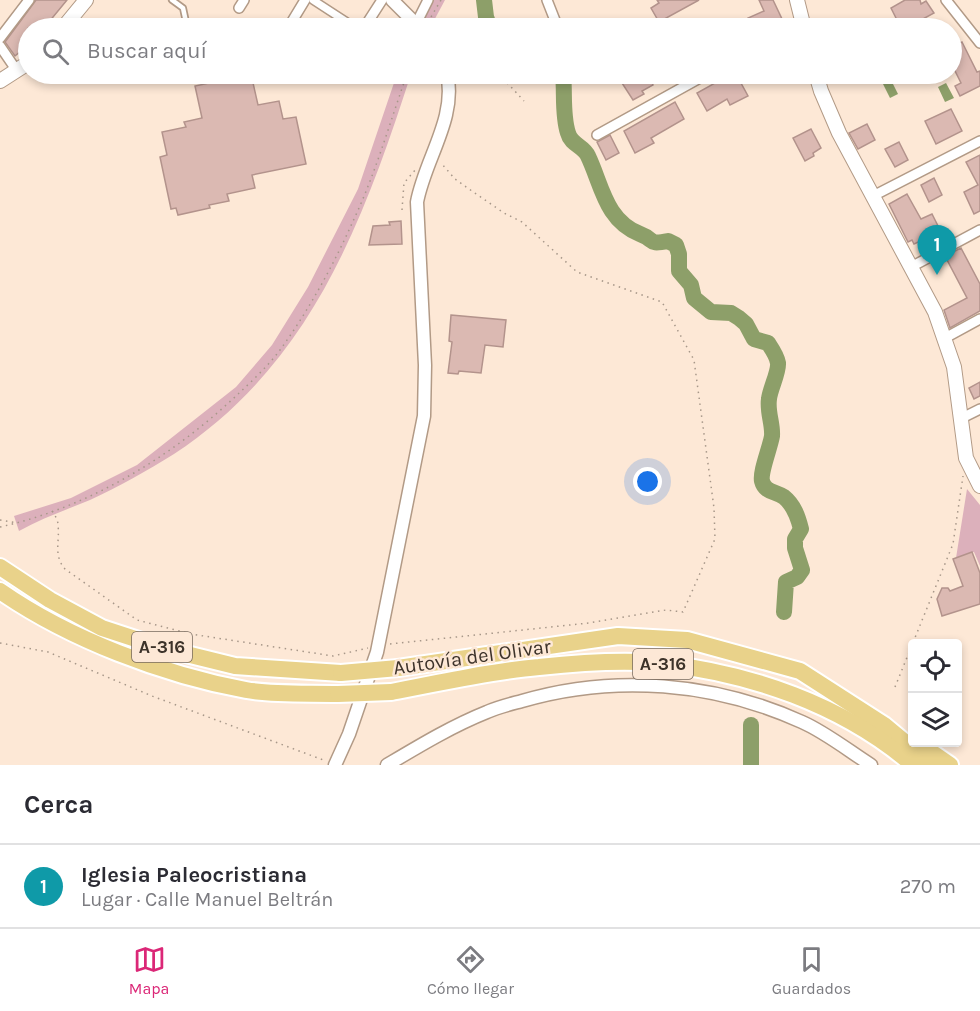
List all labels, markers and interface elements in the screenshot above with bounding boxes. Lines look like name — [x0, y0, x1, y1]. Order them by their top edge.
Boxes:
search box — [18, 18, 962, 84]
icon: search — [39, 35, 72, 68]
text: Buscar aquí — [87, 38, 207, 64]
pin: 1 — [918, 226, 956, 275]
your location — [633, 467, 662, 496]
road number: A-316 — [132, 632, 192, 662]
street label: Autovía del Olivar — [392, 634, 553, 679]
map controls — [908, 639, 962, 747]
button: locate — [908, 639, 962, 693]
road number: A-316 — [633, 649, 693, 679]
button: layers — [908, 693, 962, 747]
text: Cerca — [24, 789, 93, 820]
text: Iglesia Paleocristiana — [81, 862, 307, 888]
text: 1 — [40, 875, 47, 898]
text: 270 m — [900, 875, 956, 898]
text: Lugar · Calle Manuel Beltrán — [81, 888, 333, 911]
tab: Mapa — [129, 943, 169, 998]
tab: Cómo llegar — [427, 943, 514, 998]
tab: Guardados — [772, 943, 851, 998]

